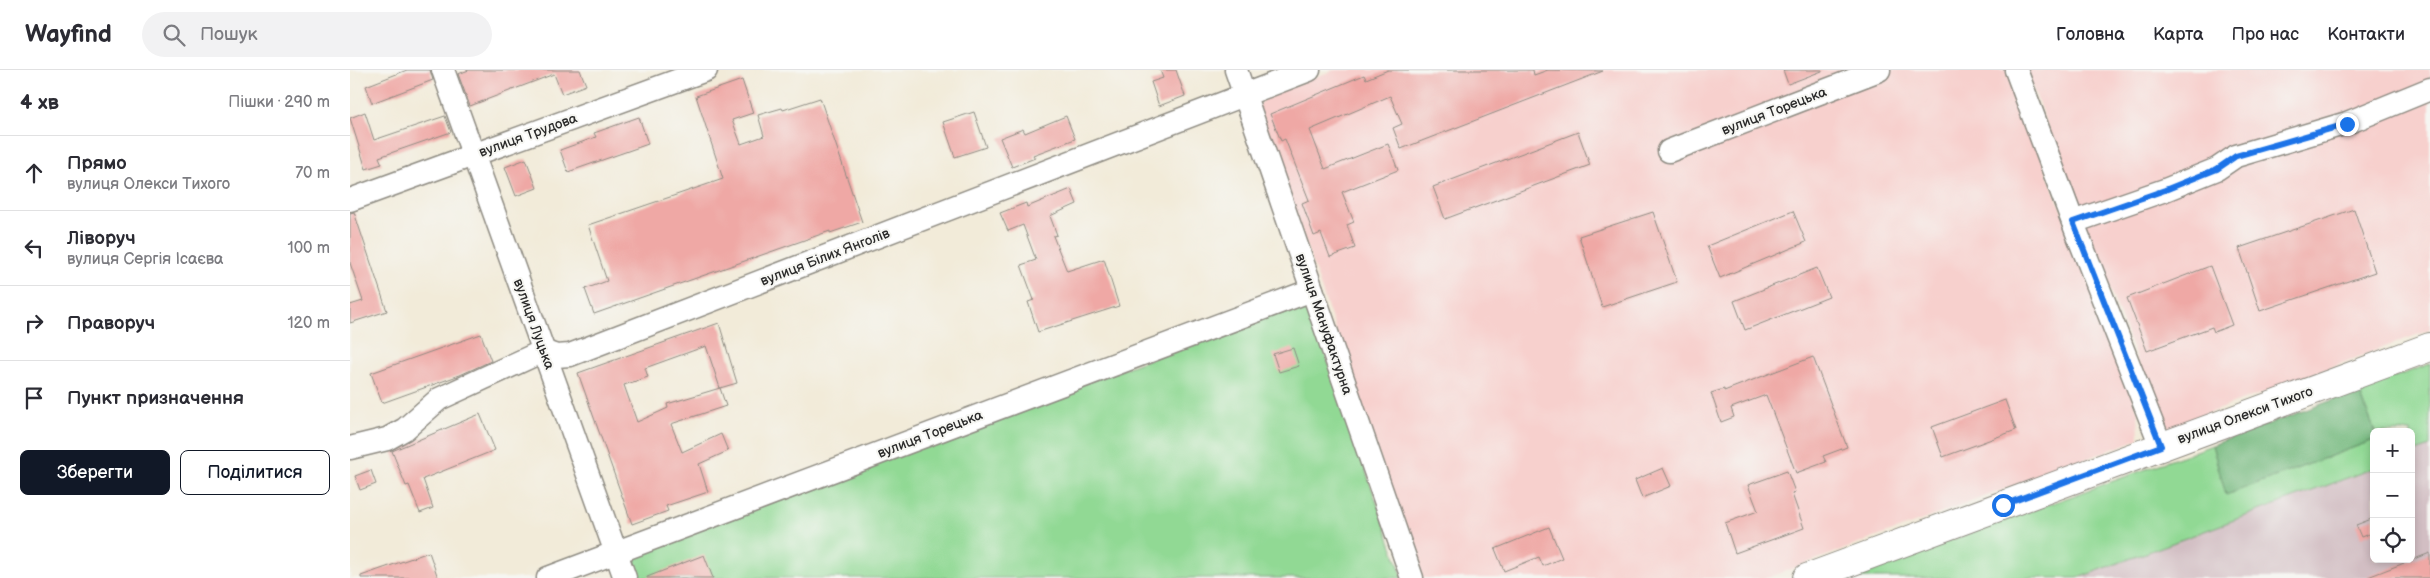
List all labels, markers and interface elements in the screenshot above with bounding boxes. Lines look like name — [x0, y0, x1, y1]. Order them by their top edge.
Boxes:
search box — [142, 12, 492, 57]
text: Wayfind — [25, 20, 112, 49]
icon: search — [160, 21, 188, 49]
text: Пошук — [200, 23, 258, 46]
text: Головна — [2056, 24, 2125, 45]
text: Карта — [2153, 24, 2204, 45]
text: Про нас — [2232, 24, 2299, 45]
text: Контакти — [2327, 24, 2405, 45]
street label: вулиця Торецька — [1719, 83, 1830, 139]
text: 4 хв — [20, 90, 59, 115]
text: Пішки · 290 m — [228, 93, 330, 112]
street label: вулиця Трудова — [477, 109, 580, 161]
route end — [2336, 113, 2359, 136]
text: Прямо — [67, 152, 127, 175]
icon: ahead — [20, 159, 48, 187]
text: 70 m — [295, 164, 330, 183]
text: вулиця Олекси Тихого — [67, 175, 230, 194]
street label: вулиця Білих Янголів — [758, 224, 893, 290]
text: Ліворуч — [67, 227, 136, 250]
icon: left — [20, 234, 48, 262]
text: 100 m — [287, 239, 330, 258]
text: вулиця Сергія Ісаєва — [67, 250, 224, 269]
street label: вулиця Мануфактурна — [1292, 251, 1356, 398]
street label: вулиця Луцька — [510, 276, 559, 372]
icon: right — [20, 309, 48, 337]
text: Праворуч — [67, 312, 155, 335]
text: 120 m — [287, 314, 330, 333]
street label: вулиця Олекси Тихого — [2175, 383, 2315, 447]
icon: arrive — [20, 384, 48, 412]
text: Пункт призначення — [67, 387, 244, 410]
street label: вулиця Торецька — [875, 406, 986, 462]
map controls — [2370, 428, 2415, 563]
button: + — [2370, 428, 2415, 473]
button: Зберегти — [20, 450, 170, 495]
button: Поділитися — [180, 450, 330, 495]
button: − — [2370, 473, 2415, 518]
route start — [1992, 494, 2015, 517]
button: locate — [2370, 518, 2415, 563]

